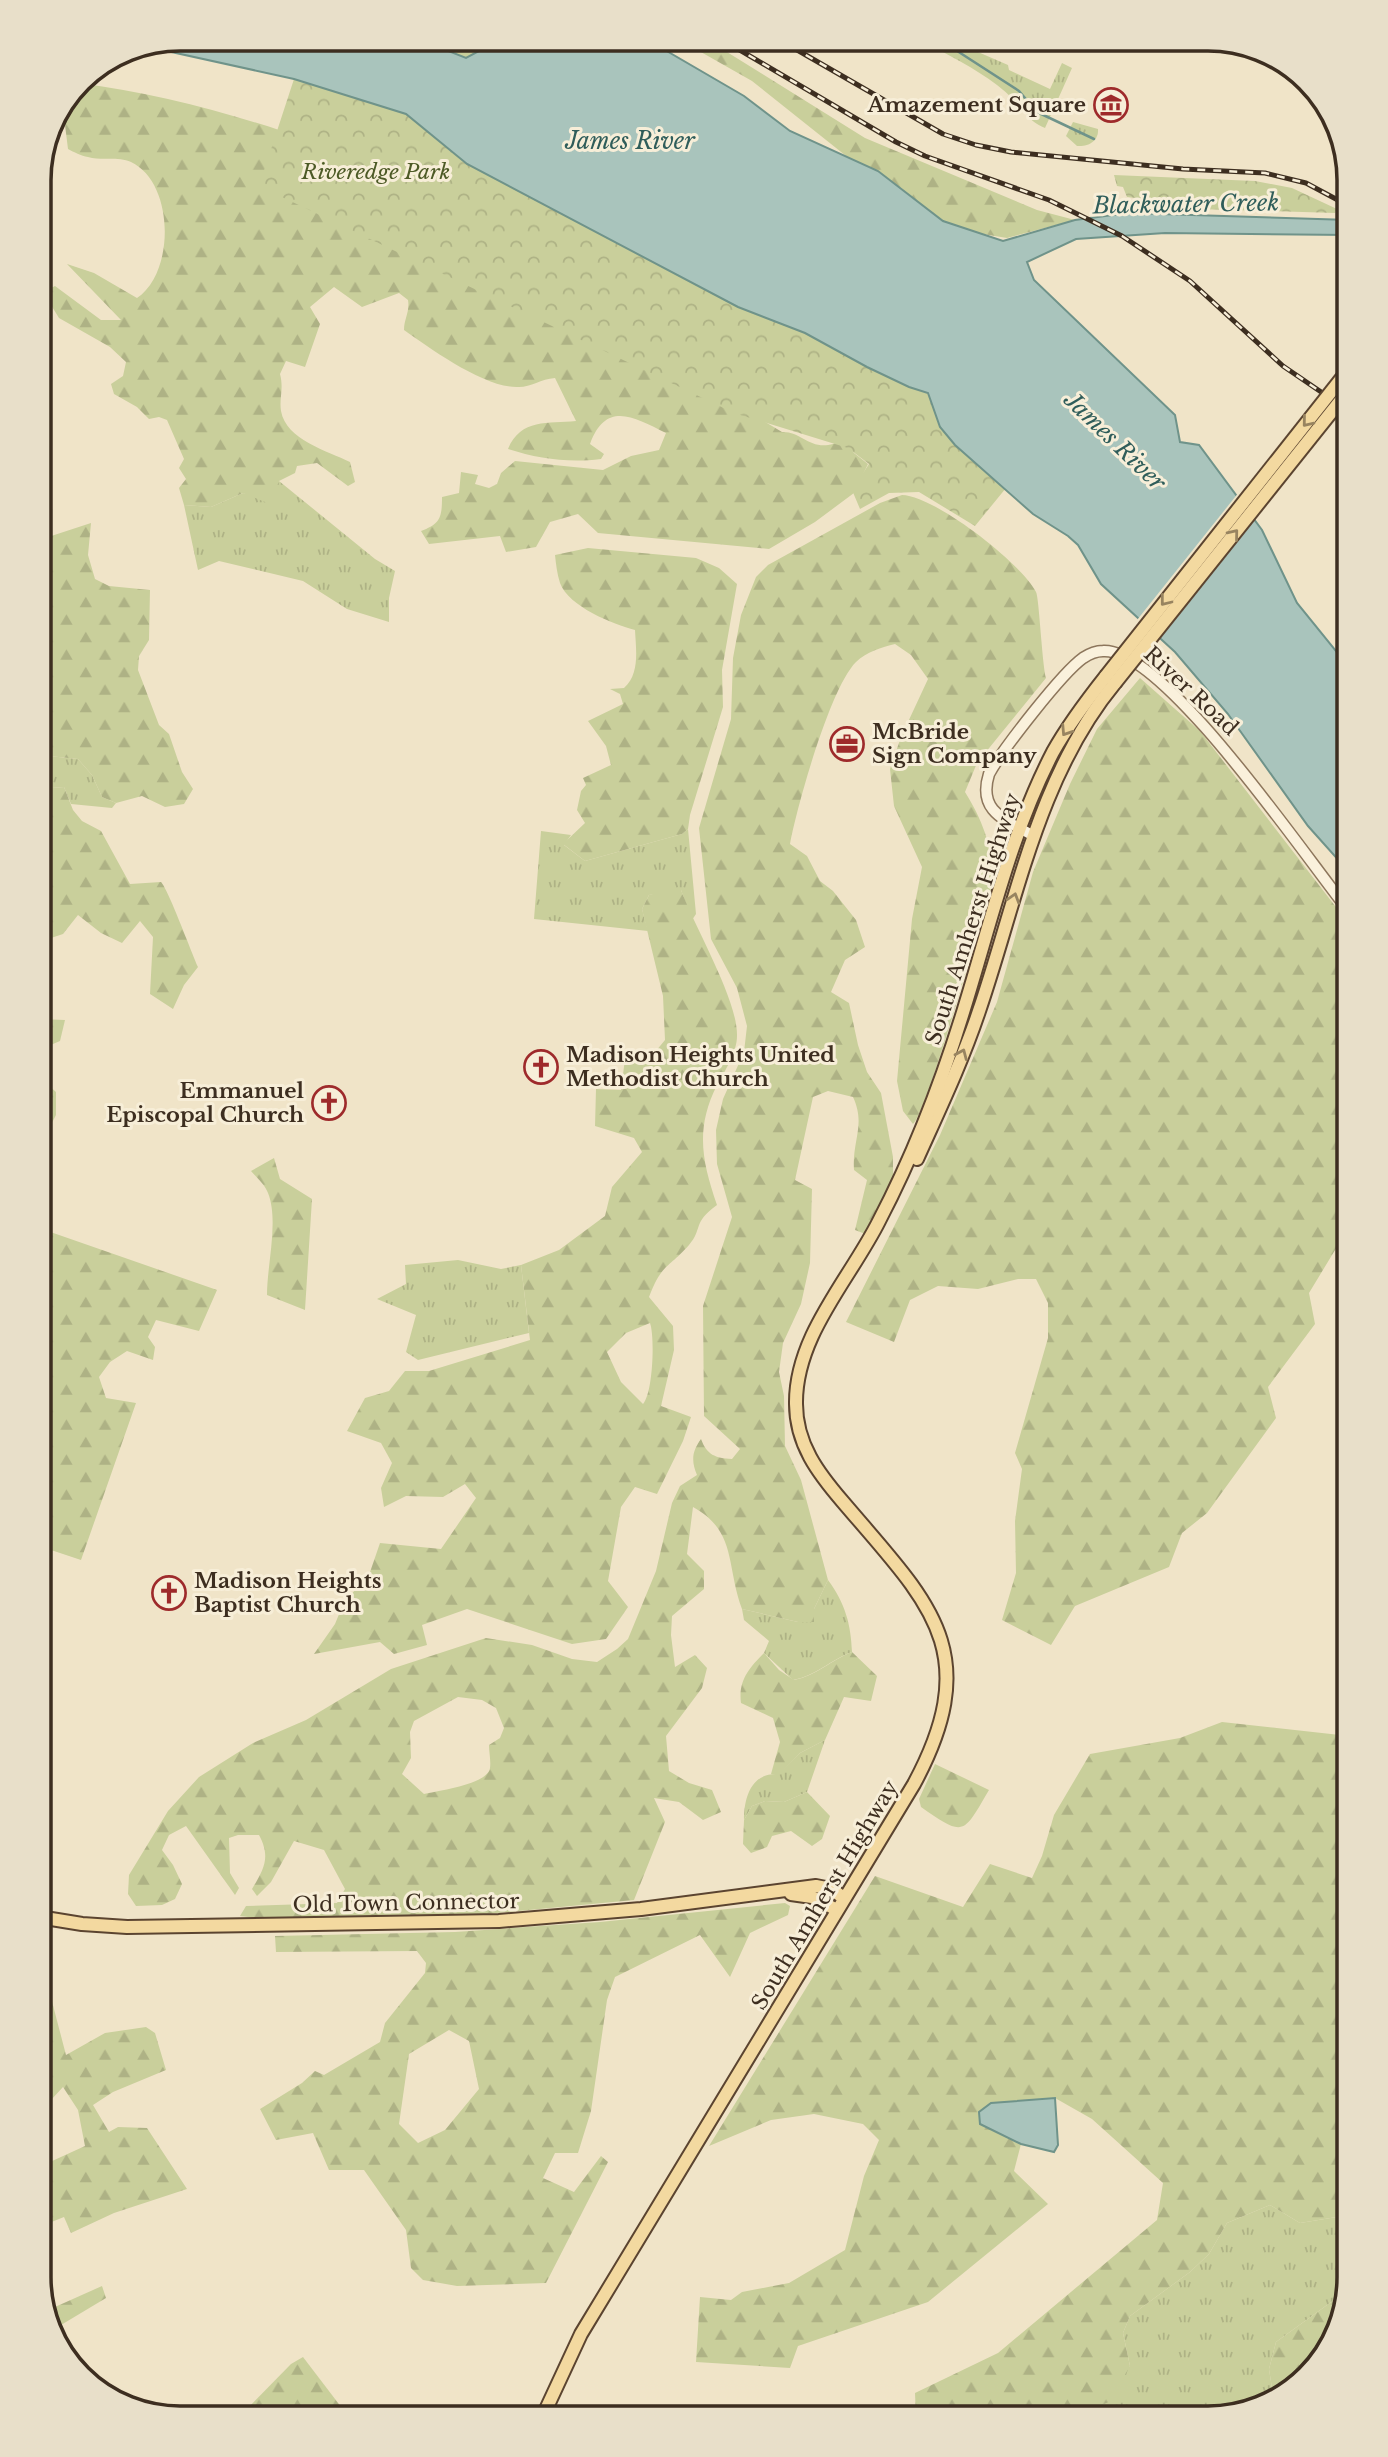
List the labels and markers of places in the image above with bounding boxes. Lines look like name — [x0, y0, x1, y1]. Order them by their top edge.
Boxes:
museum icon: Amazement Square — [1092, 86, 1130, 124]
place label: Amazement Square — [866, 92, 1086, 118]
place label: McBride Sign Company — [872, 719, 1037, 769]
office icon: McBride Sign Company — [828, 725, 866, 763]
place label: Madison Heights United Methodist Church — [566, 1042, 835, 1092]
church icon: Madison Heights United Methodist Church — [522, 1048, 560, 1086]
place label: Emmanuel Episcopal Church — [106, 1078, 305, 1128]
church icon: Emmanuel Episcopal Church — [310, 1084, 348, 1122]
place label: Madison Heights Baptist Church — [194, 1568, 382, 1618]
church icon: Madison Heights Baptist Church — [150, 1574, 188, 1612]

